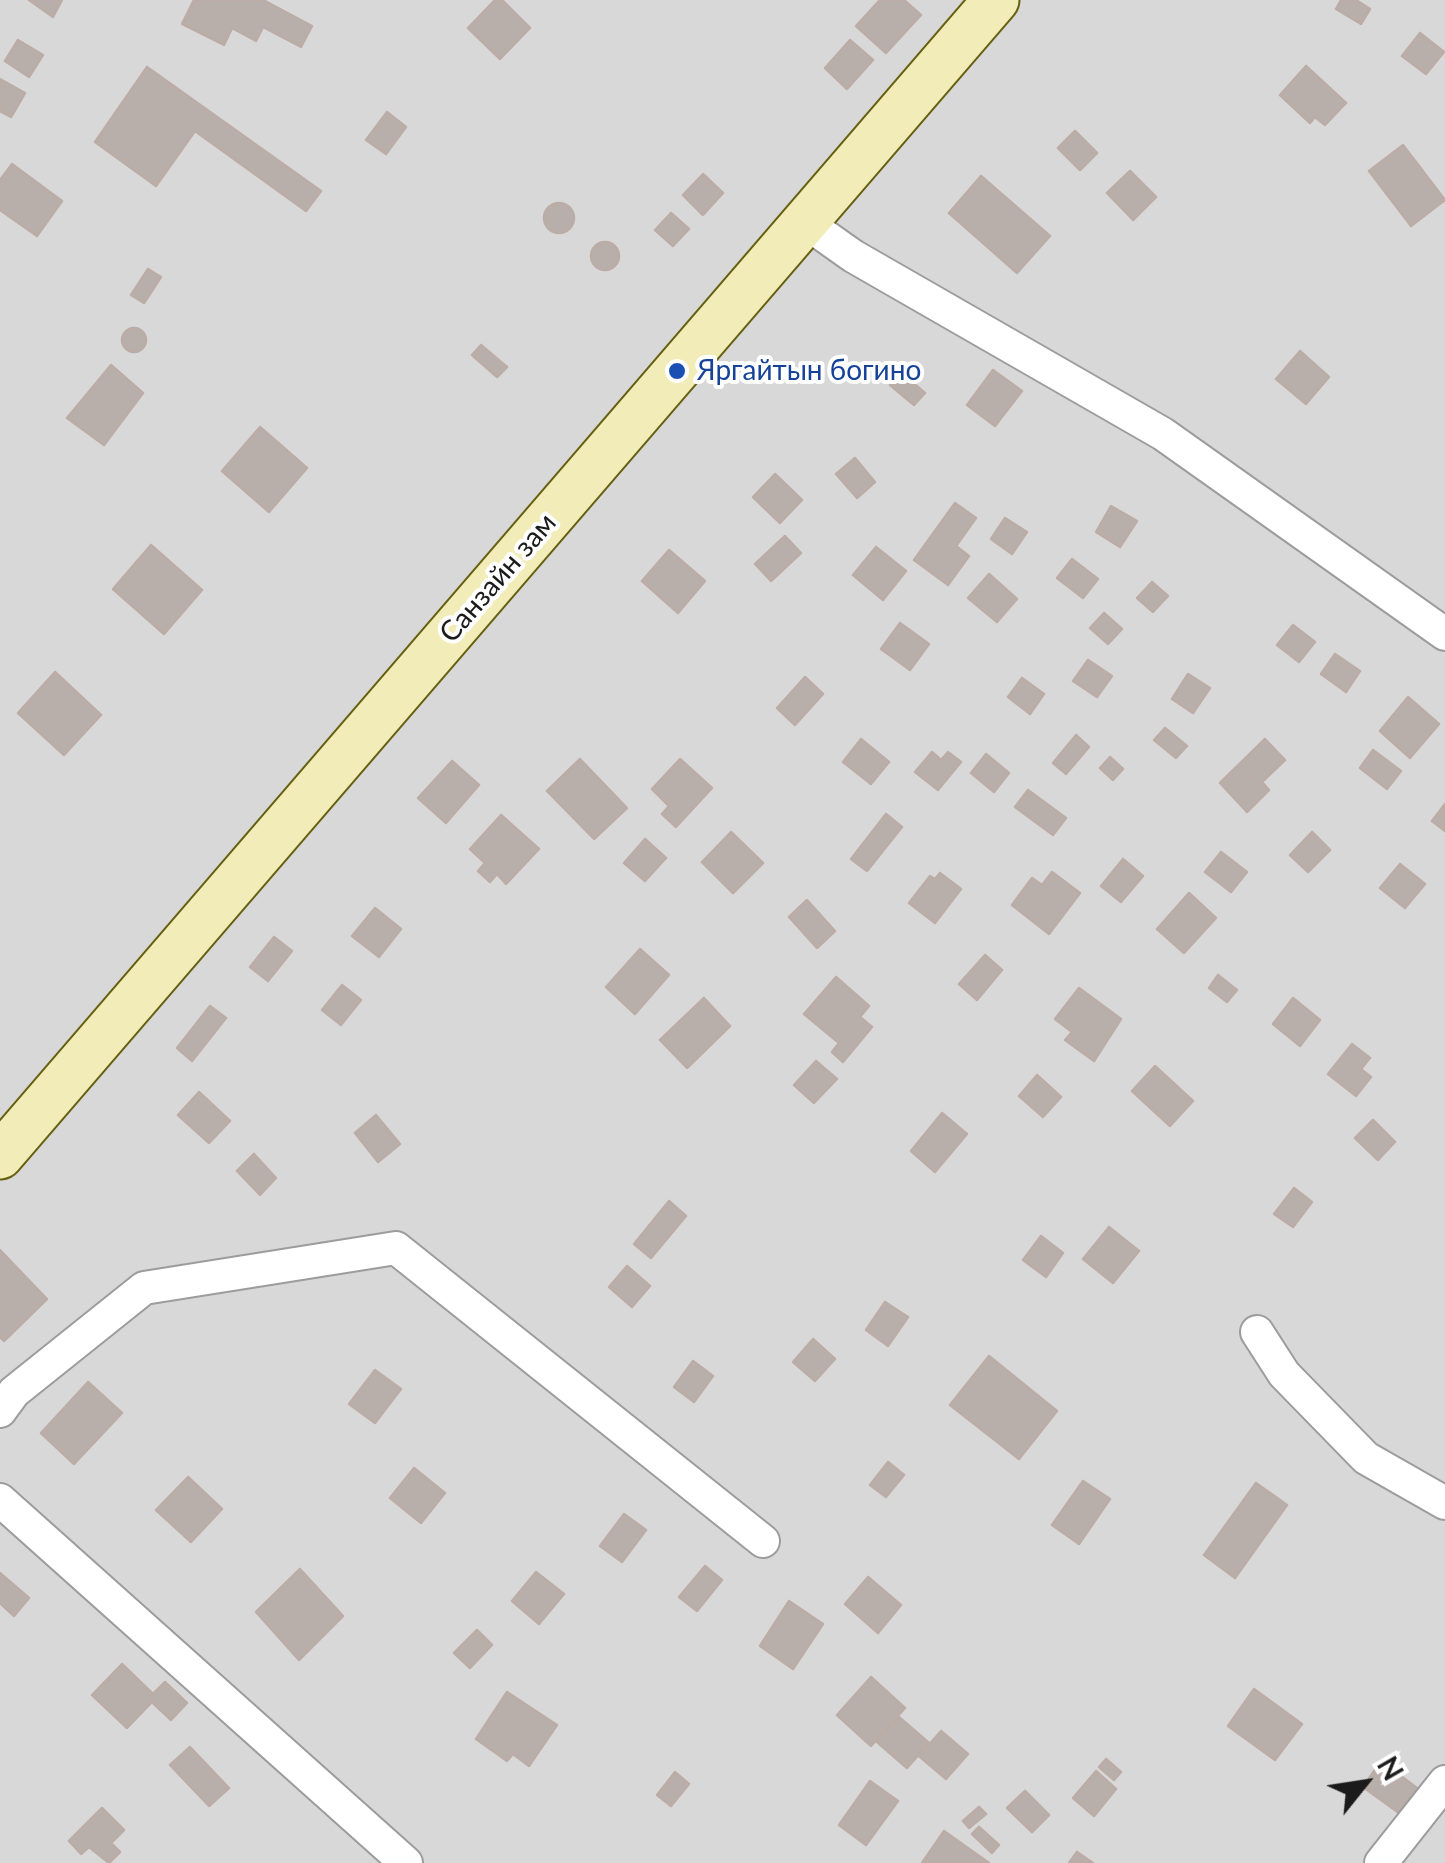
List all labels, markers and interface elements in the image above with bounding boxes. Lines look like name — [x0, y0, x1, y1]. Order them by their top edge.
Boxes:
place label: Яргайтын богино — [697, 354, 921, 388]
marker: Яргайтын богино — [666, 360, 688, 382]
street label: Санзайн зам — [433, 507, 563, 649]
north arrow — [1315, 1733, 1415, 1833]
text: N — [1371, 1750, 1411, 1786]

